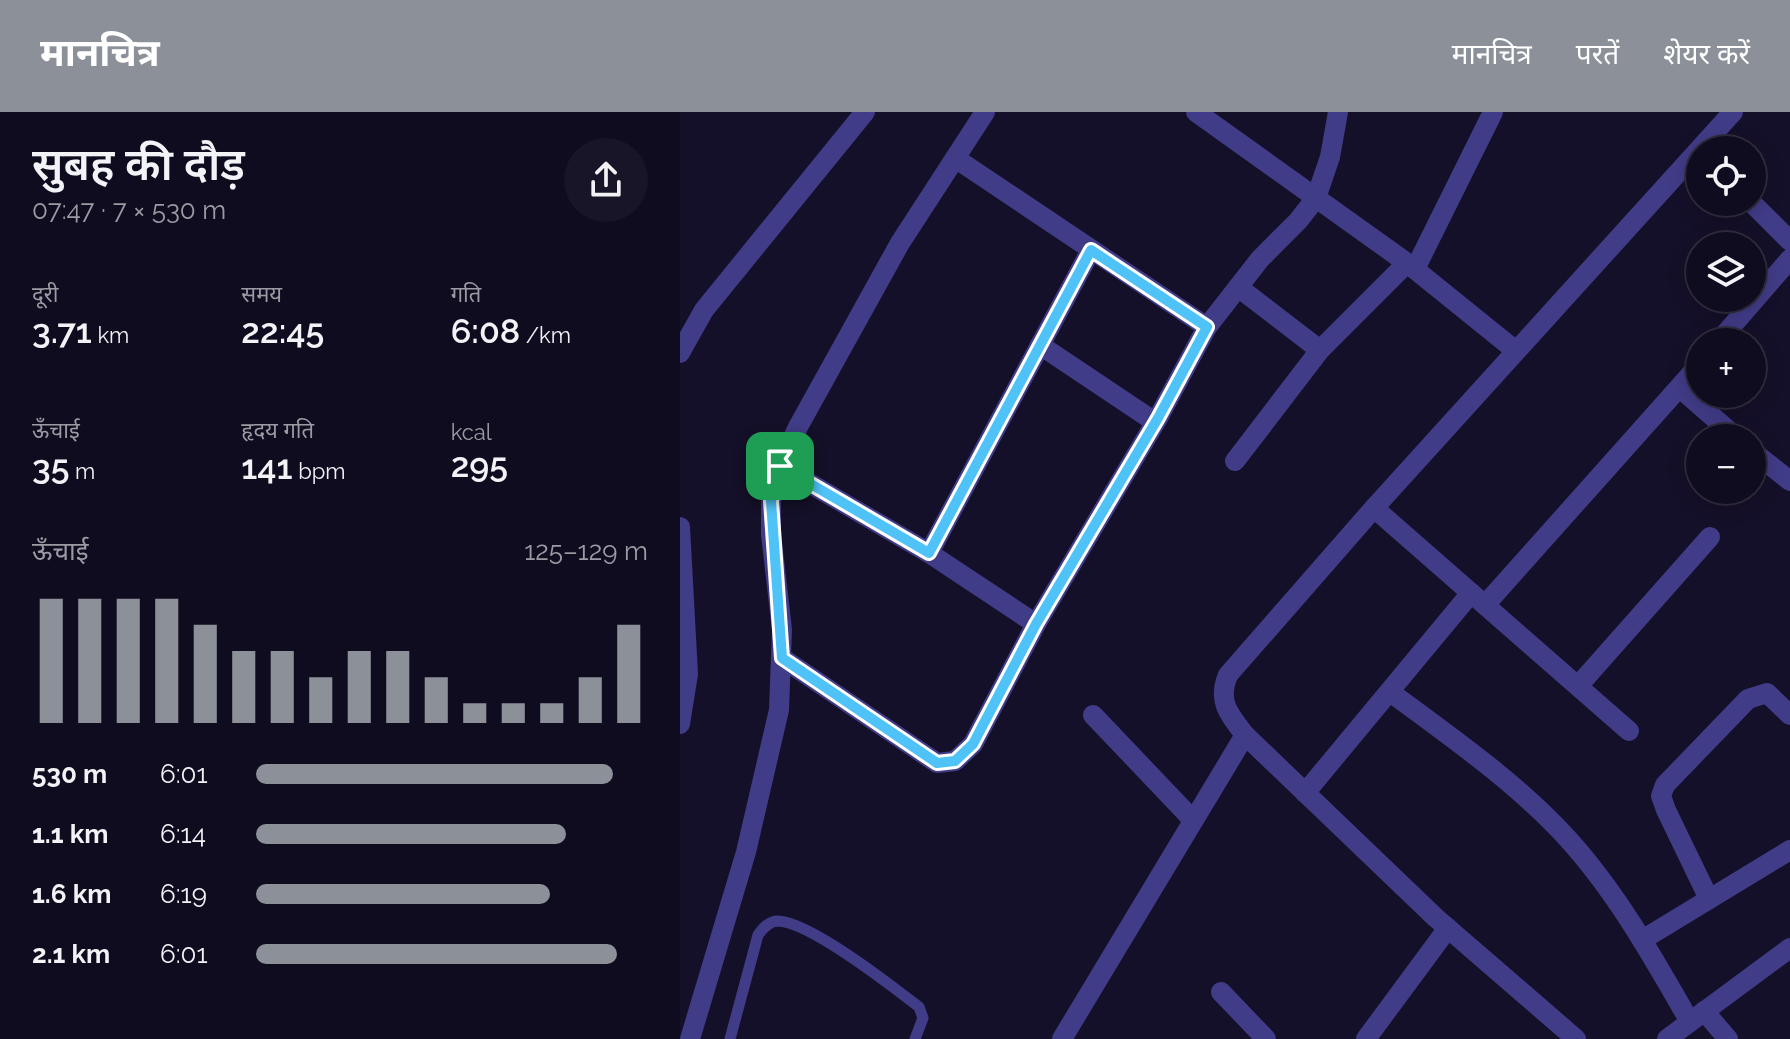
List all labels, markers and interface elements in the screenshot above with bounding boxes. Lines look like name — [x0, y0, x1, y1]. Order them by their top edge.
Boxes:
text: मानचित्र — [40, 30, 160, 75]
text: मानचित्र — [1452, 38, 1532, 71]
text: परतें — [1576, 38, 1619, 71]
text: शेयर करें — [1663, 38, 1750, 71]
map controls — [1686, 136, 1766, 504]
button: locate — [1686, 136, 1766, 216]
button: share — [564, 138, 648, 222]
text: सुबह की दौड़ — [32, 139, 245, 190]
text: 07:47 · 7 × 530 m — [32, 195, 226, 225]
button: layers — [1686, 232, 1766, 312]
text: दूरी — [32, 281, 58, 307]
text: समय — [241, 281, 282, 307]
text: गति — [451, 281, 481, 307]
text: 3.71 — [32, 311, 92, 351]
text: 22:45 — [241, 311, 324, 351]
text: 6:08 — [451, 311, 520, 351]
text: km — [92, 322, 129, 348]
text: /km — [520, 322, 571, 348]
button: + — [1686, 328, 1766, 408]
text: ऊँचाई — [32, 417, 80, 443]
text: हृदय गति — [241, 417, 314, 443]
text: kcal — [451, 419, 492, 445]
button: − — [1686, 424, 1766, 504]
pin — [746, 432, 814, 500]
icon: arrive — [758, 444, 802, 488]
text: 295 — [451, 445, 508, 485]
text: 35 — [32, 447, 69, 487]
text: 141 — [241, 447, 293, 487]
text: m — [69, 458, 95, 484]
text: bpm — [293, 458, 346, 484]
text: ऊँचाई — [32, 536, 88, 566]
text: 125–129 m — [524, 536, 648, 566]
text: 530 m — [32, 759, 107, 789]
text: 6:01 — [160, 759, 208, 789]
text: 1.1 km — [32, 819, 109, 849]
text: 6:14 — [160, 819, 206, 849]
text: 1.6 km — [32, 879, 111, 909]
text: 6:19 — [160, 879, 207, 909]
text: 2.1 km — [32, 939, 110, 969]
text: 6:01 — [160, 939, 208, 969]

